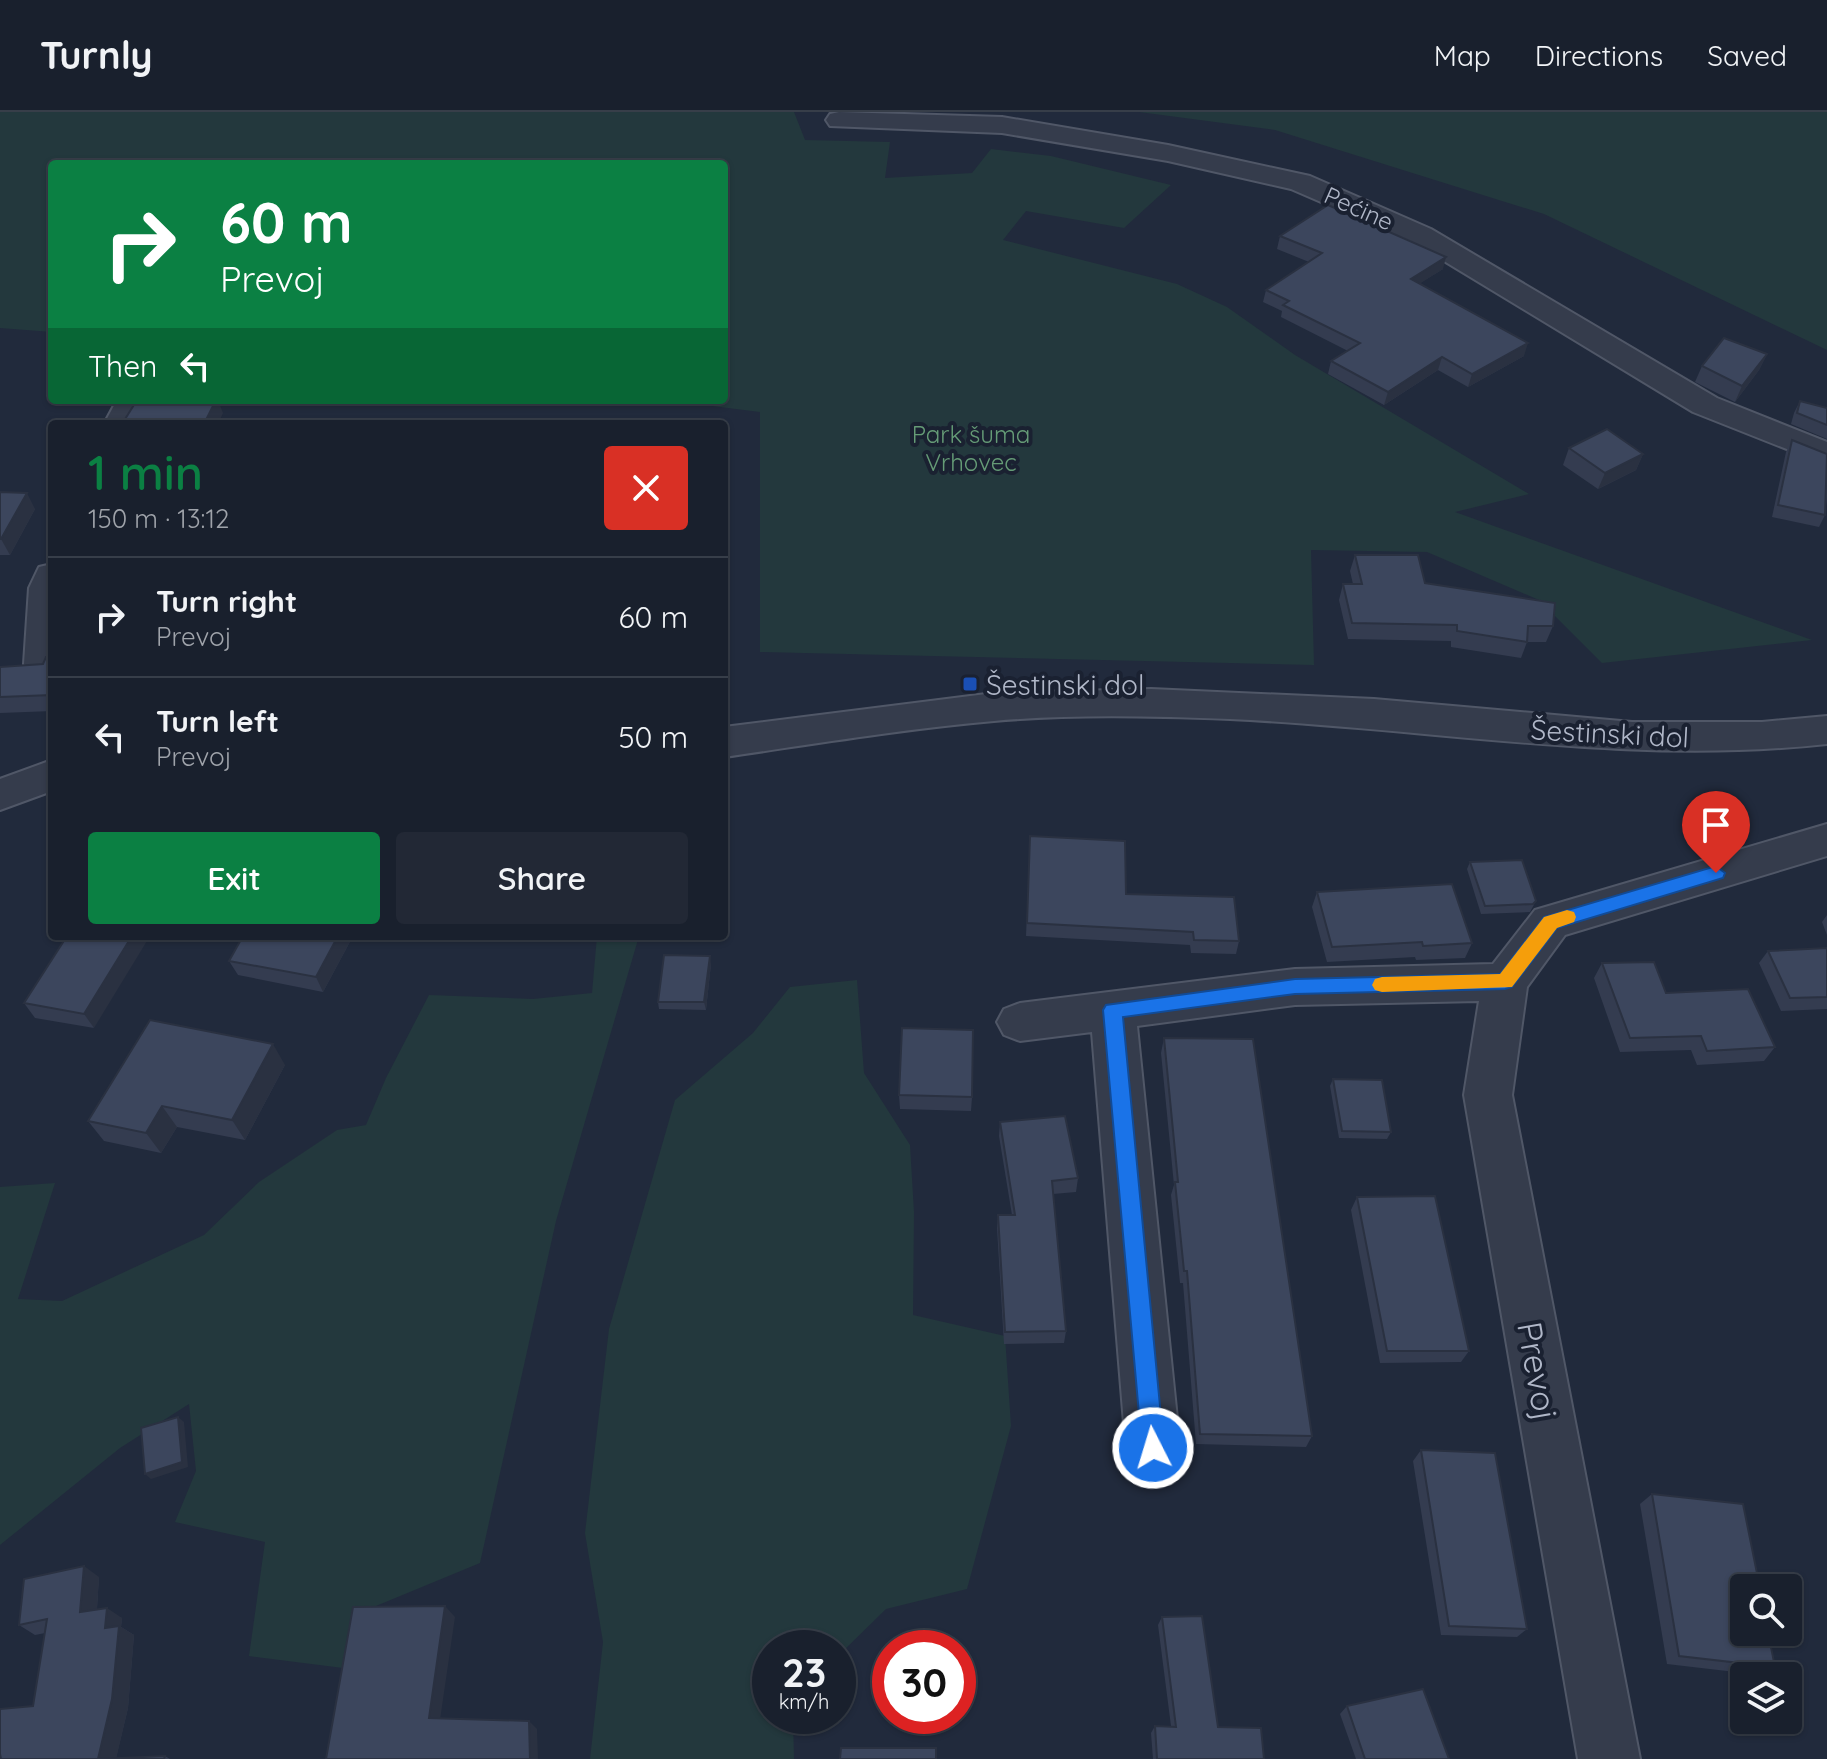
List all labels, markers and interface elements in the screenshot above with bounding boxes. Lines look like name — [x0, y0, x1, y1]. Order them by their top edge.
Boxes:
text: Turnly — [40, 31, 153, 79]
text: Map — [1434, 38, 1491, 73]
text: Directions — [1535, 38, 1663, 73]
text: Saved — [1707, 38, 1787, 73]
street label: Pećine — [1320, 180, 1398, 236]
text: 60 m — [220, 187, 353, 257]
icon: right — [88, 192, 192, 296]
text: Prevoj — [220, 256, 325, 301]
icon: left — [173, 344, 217, 388]
text: Then — [88, 347, 157, 385]
park label: Park šuma Vrhovec — [912, 419, 1030, 477]
text: 1 min — [88, 442, 203, 502]
button: close — [604, 446, 688, 530]
text: 150 m · 13:12 — [88, 502, 229, 535]
text: Turn right — [156, 582, 297, 620]
icon: right — [88, 595, 132, 639]
text: 60 m — [618, 598, 688, 636]
text: Prevoj — [156, 620, 232, 653]
place label: Šestinski dol — [986, 667, 1144, 702]
marker: Šestinski dol — [961, 675, 979, 693]
text: Turn left — [156, 702, 279, 740]
street label: Šestinski dol — [1530, 711, 1690, 755]
icon: left — [88, 715, 132, 759]
text: 50 m — [618, 718, 688, 756]
text: Prevoj — [156, 740, 232, 773]
pin — [1682, 791, 1750, 873]
icon: arrive — [1694, 803, 1738, 847]
button: Exit — [88, 832, 380, 924]
button: Share — [396, 832, 688, 924]
street label: Prevoj — [1508, 1318, 1568, 1424]
position arrow — [1111, 1406, 1195, 1490]
map controls — [1730, 1574, 1802, 1734]
button: search — [1730, 1574, 1802, 1646]
speed limit sign: 30 — [872, 1630, 976, 1734]
text: 23 — [782, 1647, 826, 1697]
button: layers — [1730, 1662, 1802, 1734]
text: km/h — [779, 1689, 829, 1714]

